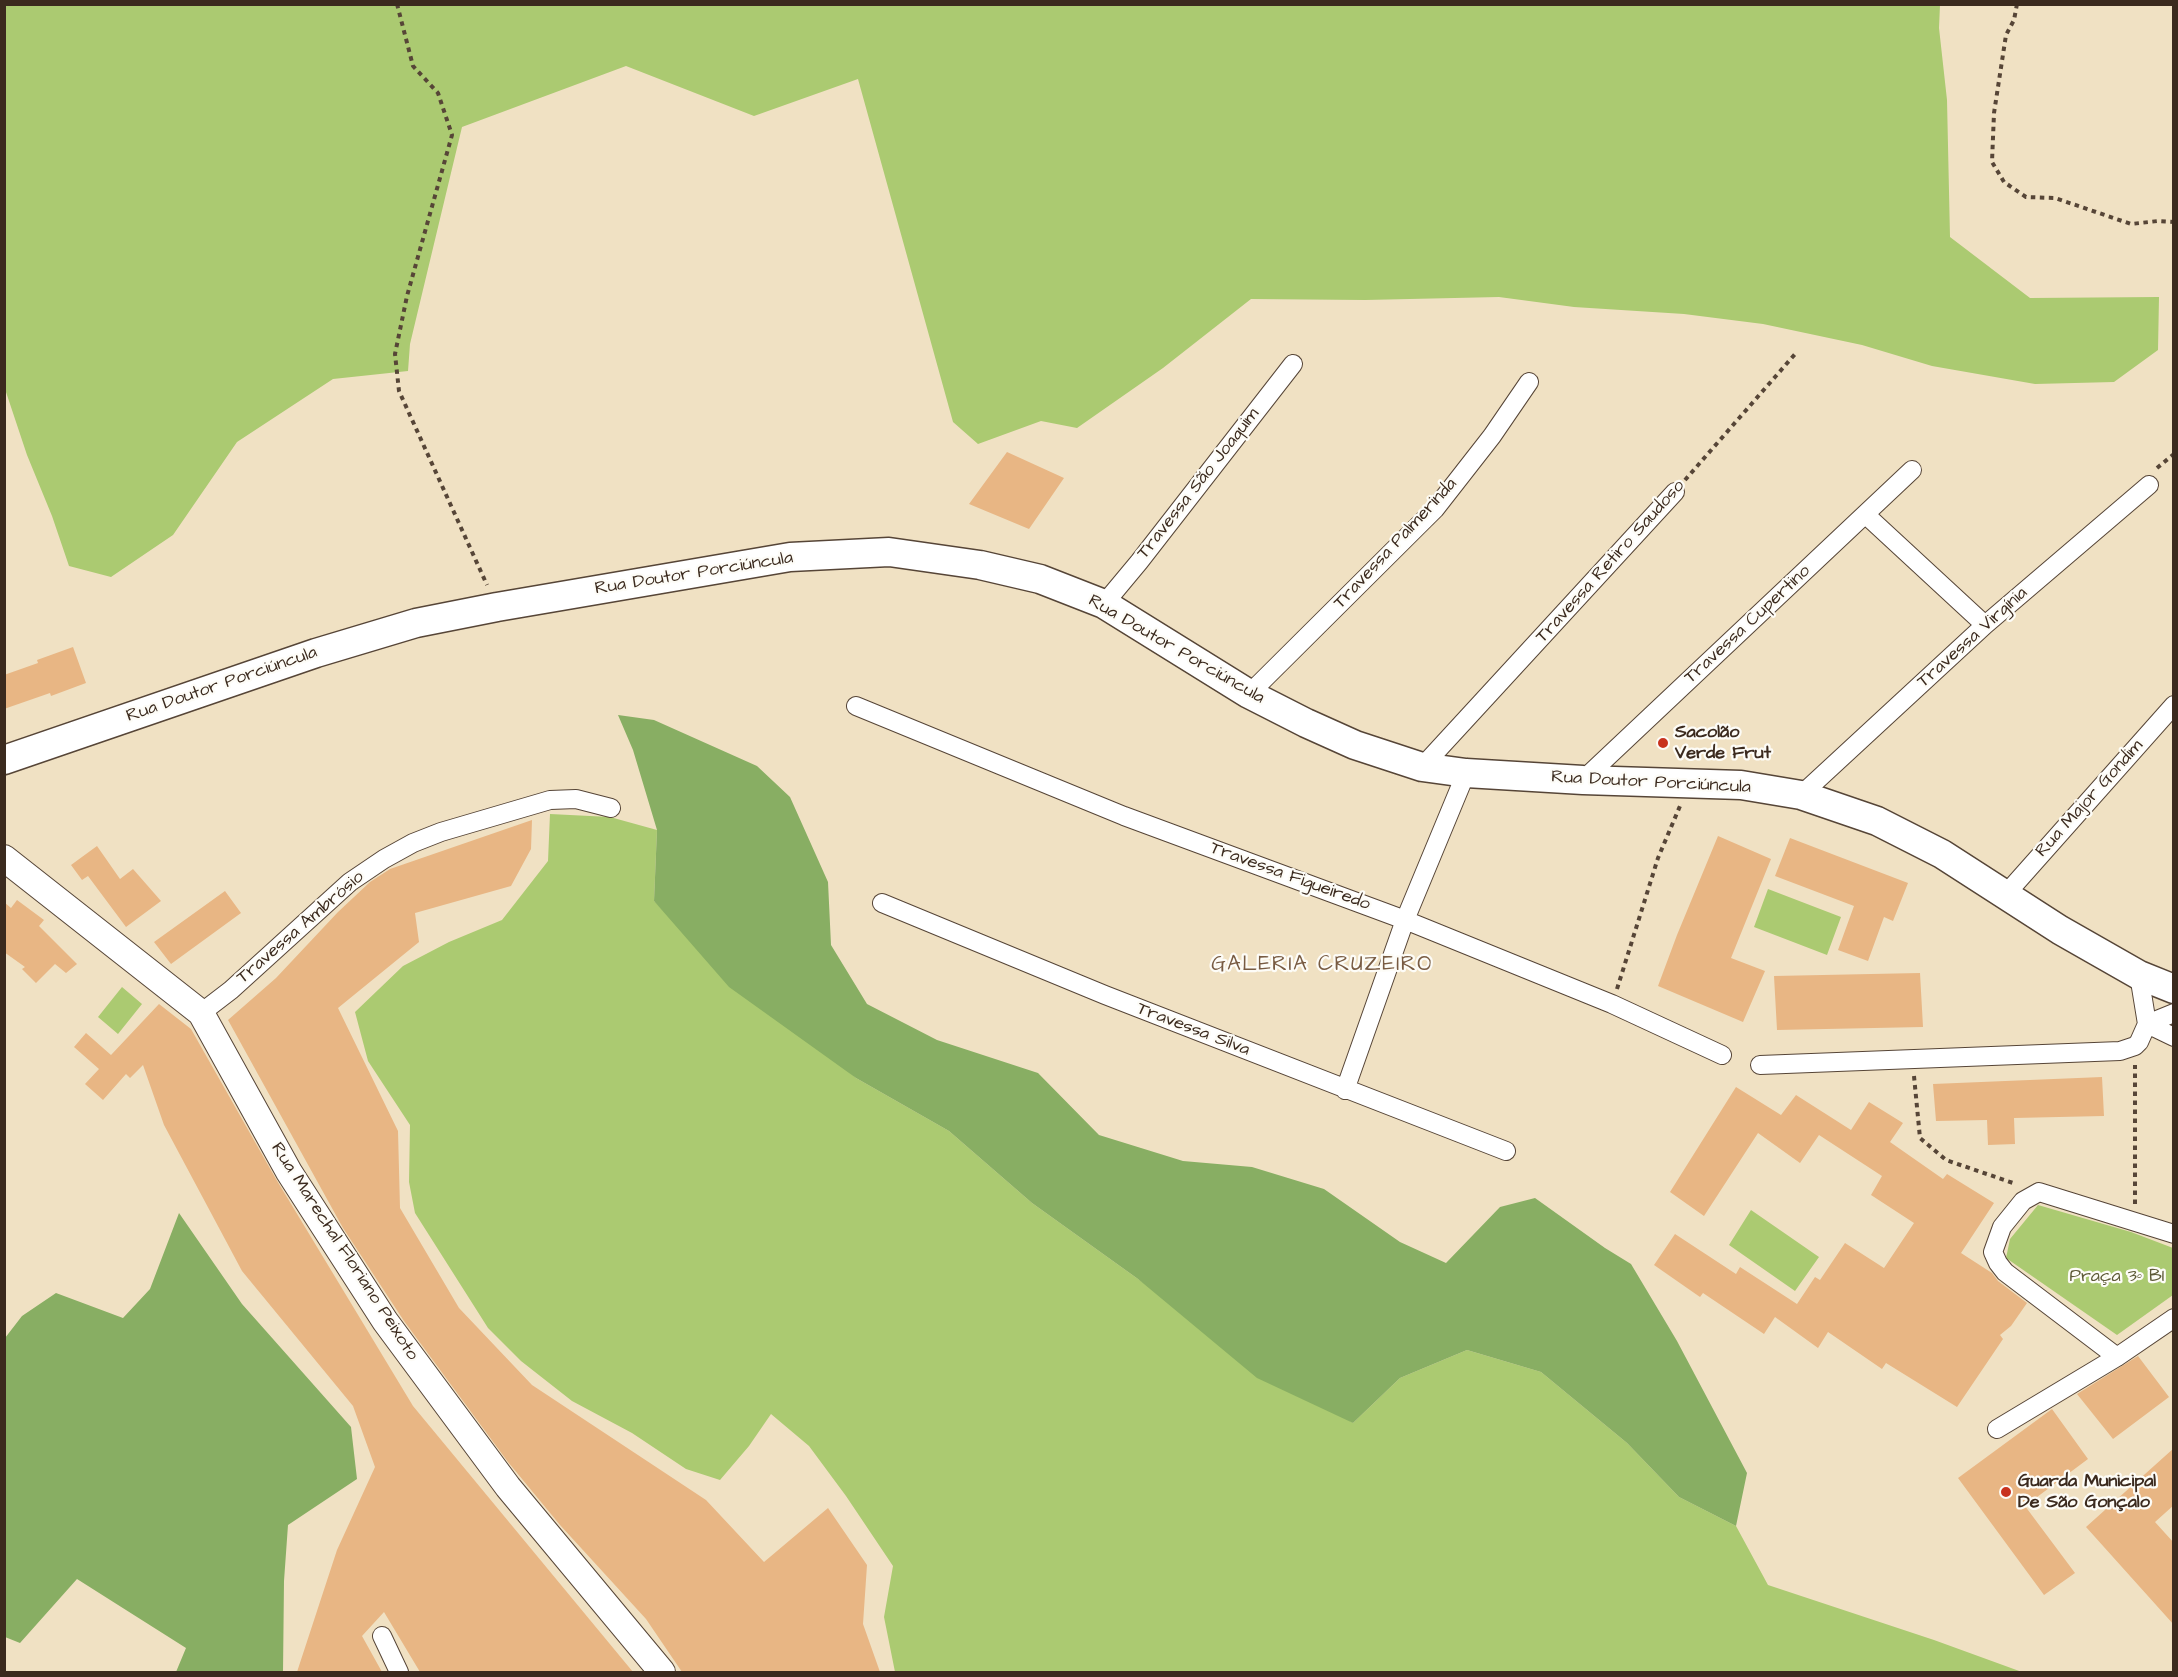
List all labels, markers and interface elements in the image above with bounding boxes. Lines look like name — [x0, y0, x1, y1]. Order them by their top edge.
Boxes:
street label: Travessa São Joaquim — [1133, 404, 1265, 564]
street label: Travessa Palmerinda — [1330, 474, 1462, 614]
street label: Travessa Retiro Saudoso — [1532, 476, 1690, 648]
street label: Rua Doutor Porciúncula — [593, 548, 795, 600]
street label: Travessa Cupertino — [1680, 561, 1816, 689]
street label: Travessa Virgínia — [1914, 583, 2032, 693]
street label: Rua Doutor Porciúncula — [1084, 591, 1268, 709]
street label: Rua Doutor Porciúncula — [124, 642, 320, 728]
place label: Sacolão Verde Frut — [1675, 722, 1771, 764]
marker: Sacolão Verde Frut — [1656, 736, 1670, 750]
street label: Rua Major Gondim — [2032, 736, 2148, 862]
street label: Rua Doutor Porciúncula — [1551, 767, 1751, 799]
street label: Travessa Figueiredo — [1207, 838, 1373, 916]
street label: Travessa Ambrósio — [233, 867, 369, 989]
district label: GALERIA CRUZEIRO — [1211, 953, 1433, 979]
street label: Travessa Silva — [1133, 999, 1253, 1061]
street label: Rua Marechal Floriano Peixoto — [265, 1139, 423, 1365]
park label: Praça 3º BI — [2069, 1266, 2165, 1288]
place label: Guarda Municipal De São Gonçalo — [2018, 1471, 2156, 1514]
marker: Guarda Municipal De São Gonçalo — [1999, 1485, 2013, 1499]

